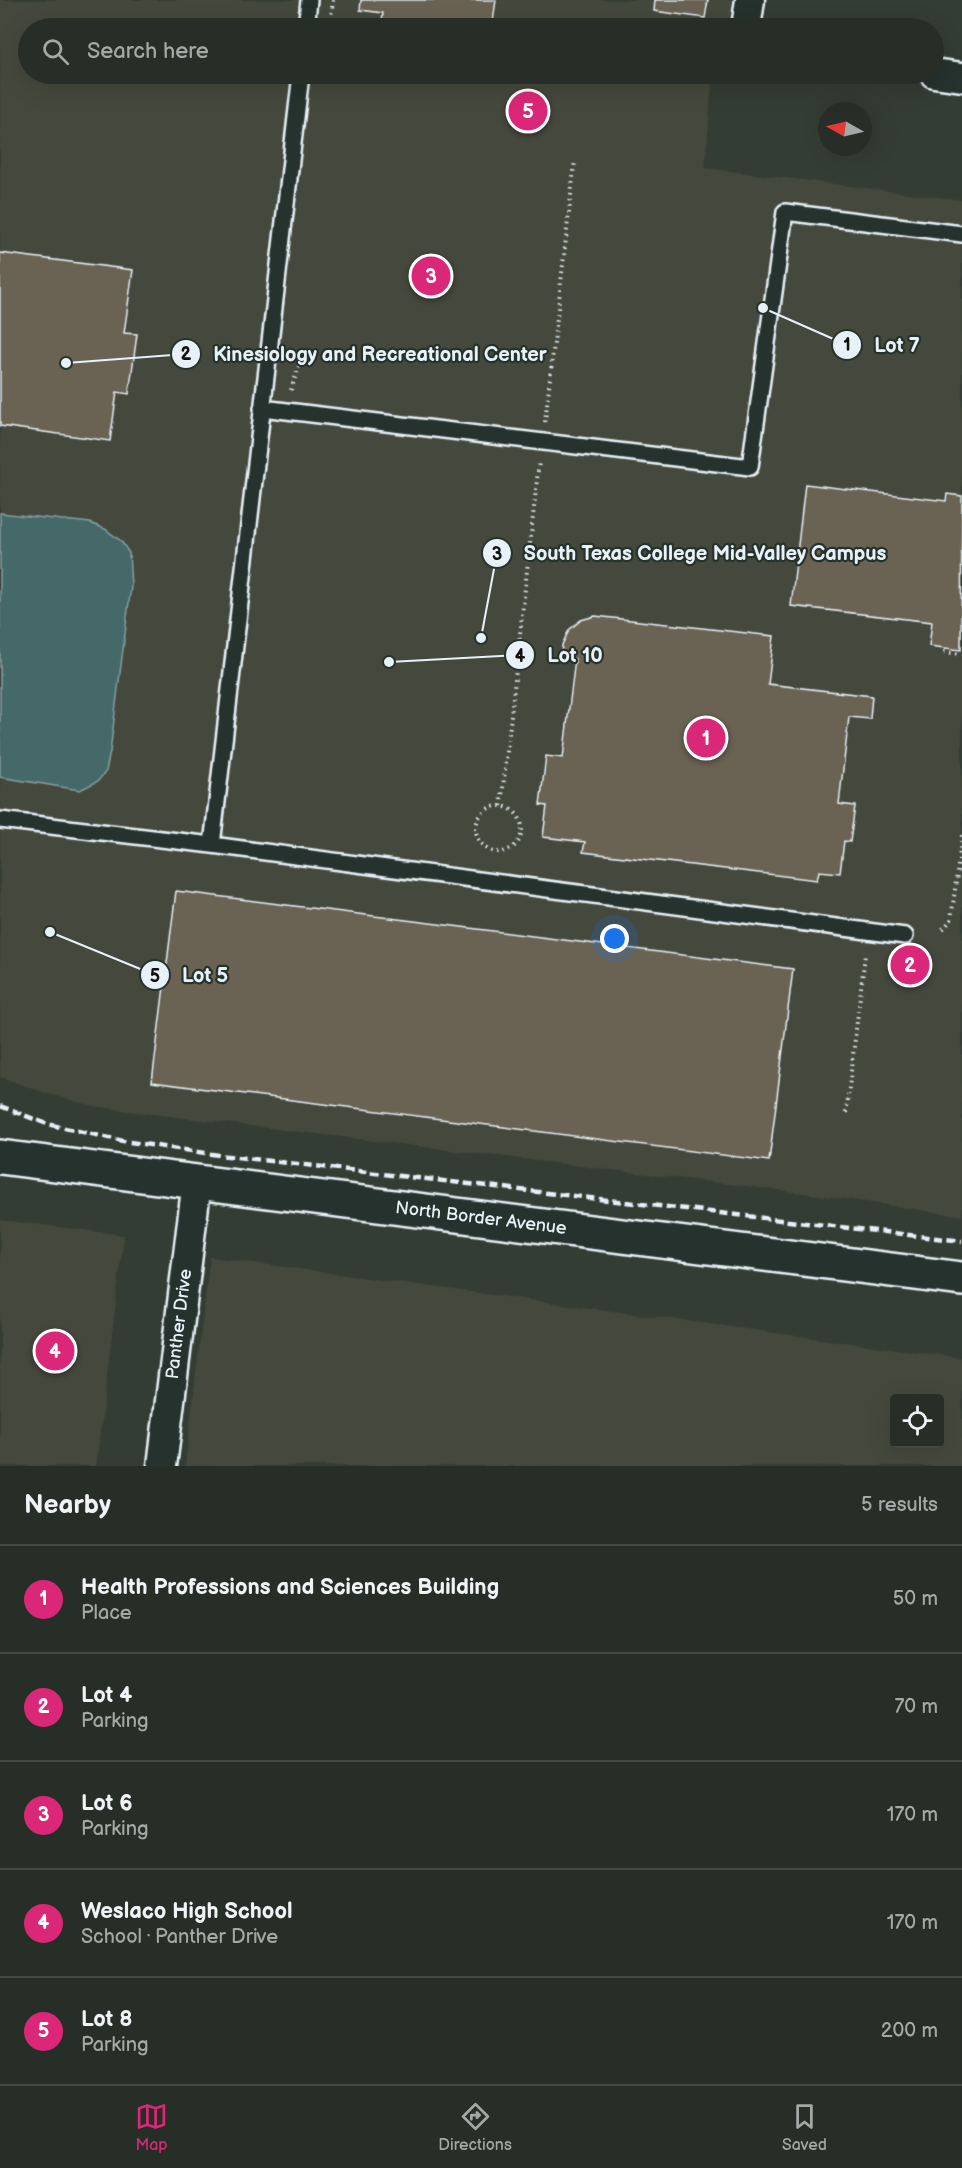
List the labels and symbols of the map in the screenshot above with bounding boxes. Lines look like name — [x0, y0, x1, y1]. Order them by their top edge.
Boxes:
pin: 5 — [508, 88, 548, 134]
north arrow — [818, 102, 872, 156]
pin: 3 — [412, 254, 450, 298]
callout: Lot 7 — [832, 326, 931, 364]
text: Lot 7 — [874, 334, 920, 358]
callout: Kinesiology and Recreational Center — [171, 335, 559, 373]
text: 1 — [843, 335, 851, 356]
text: Kinesiology and Recreational Center — [213, 343, 548, 367]
text: 2 — [181, 344, 192, 365]
callout: South Texas College Mid-Valley Campus — [482, 534, 899, 572]
text: South Texas College Mid-Valley Campus — [524, 542, 886, 566]
text: 3 — [492, 544, 502, 565]
callout: Lot 10 — [505, 636, 615, 674]
text: Lot 10 — [547, 644, 603, 668]
text: 4 — [515, 646, 526, 667]
pin: 1 — [686, 716, 726, 760]
your location — [600, 924, 629, 953]
pin: 2 — [890, 942, 930, 988]
callout: Lot 5 — [140, 956, 240, 994]
text: Lot 5 — [182, 964, 229, 988]
text: 5 — [150, 966, 160, 987]
street label: North Border Avenue — [394, 1197, 568, 1239]
street label: Panther Drive — [162, 1267, 196, 1380]
pin: 4 — [36, 1328, 74, 1374]

